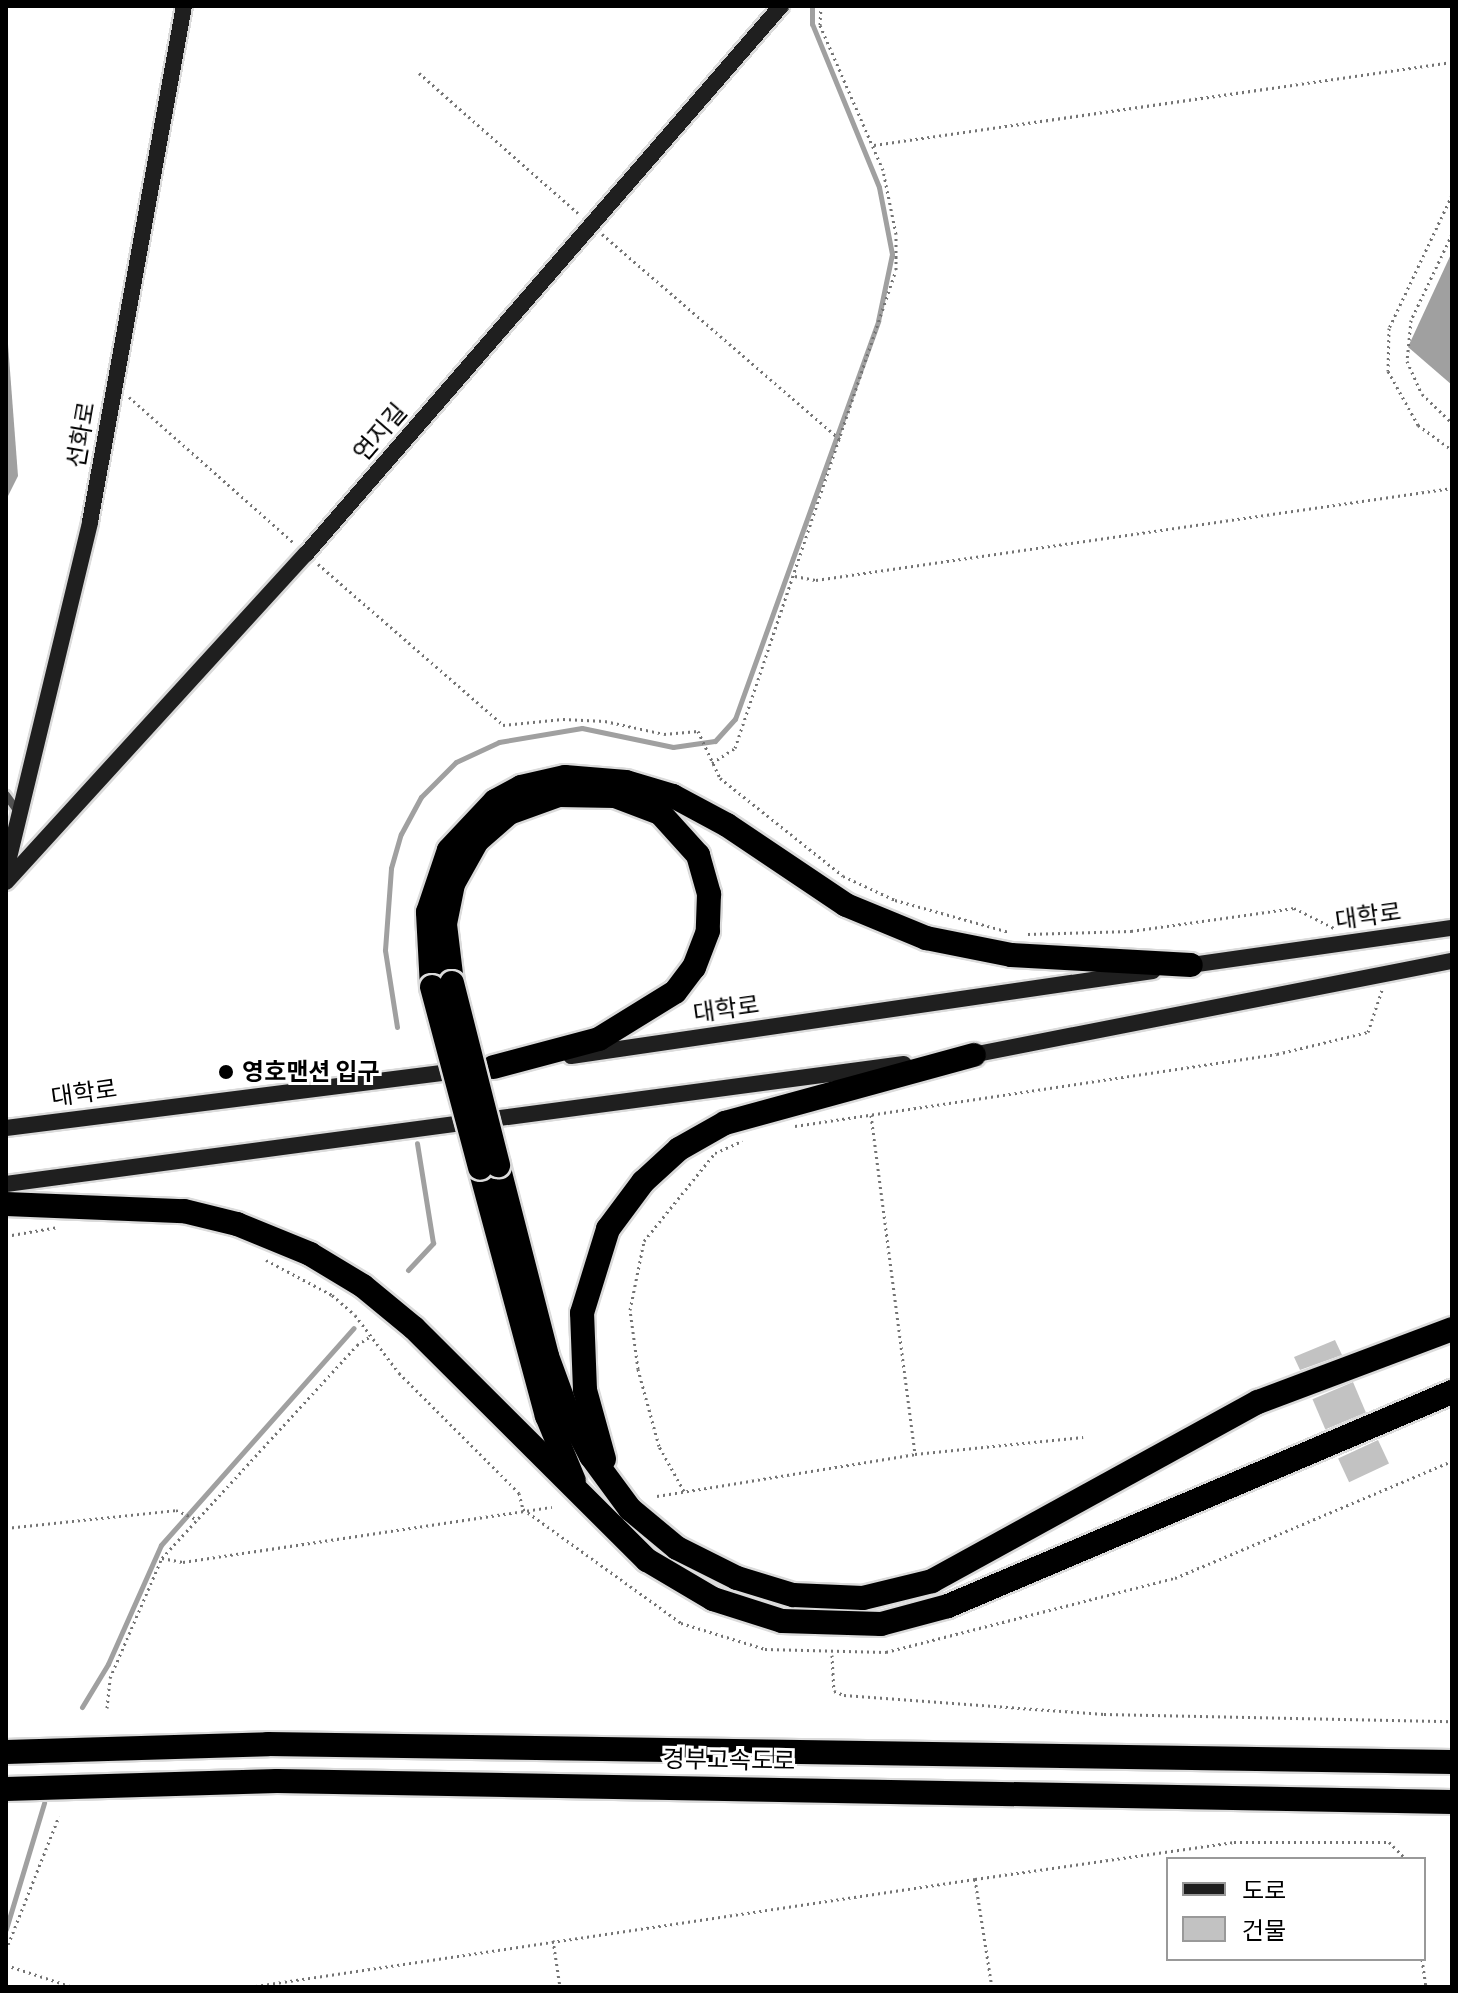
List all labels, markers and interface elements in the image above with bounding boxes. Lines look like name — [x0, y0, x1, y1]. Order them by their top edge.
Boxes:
street label: 연지길 — [347, 398, 413, 466]
street label: 선화로 — [61, 400, 101, 470]
street label: 대학로 — [1333, 897, 1403, 935]
street label: 대학로 — [691, 990, 761, 1028]
place label: 영호맨션 입구 — [242, 1058, 380, 1086]
marker: 영호맨션 입구 — [217, 1063, 235, 1081]
street label: 대학로 — [49, 1074, 119, 1112]
street label: 경부고속도로 — [663, 1744, 795, 1776]
legend — [1166, 1857, 1426, 1961]
text: 도로 — [1242, 1872, 1286, 1908]
text: 건물 — [1242, 1912, 1286, 1948]

